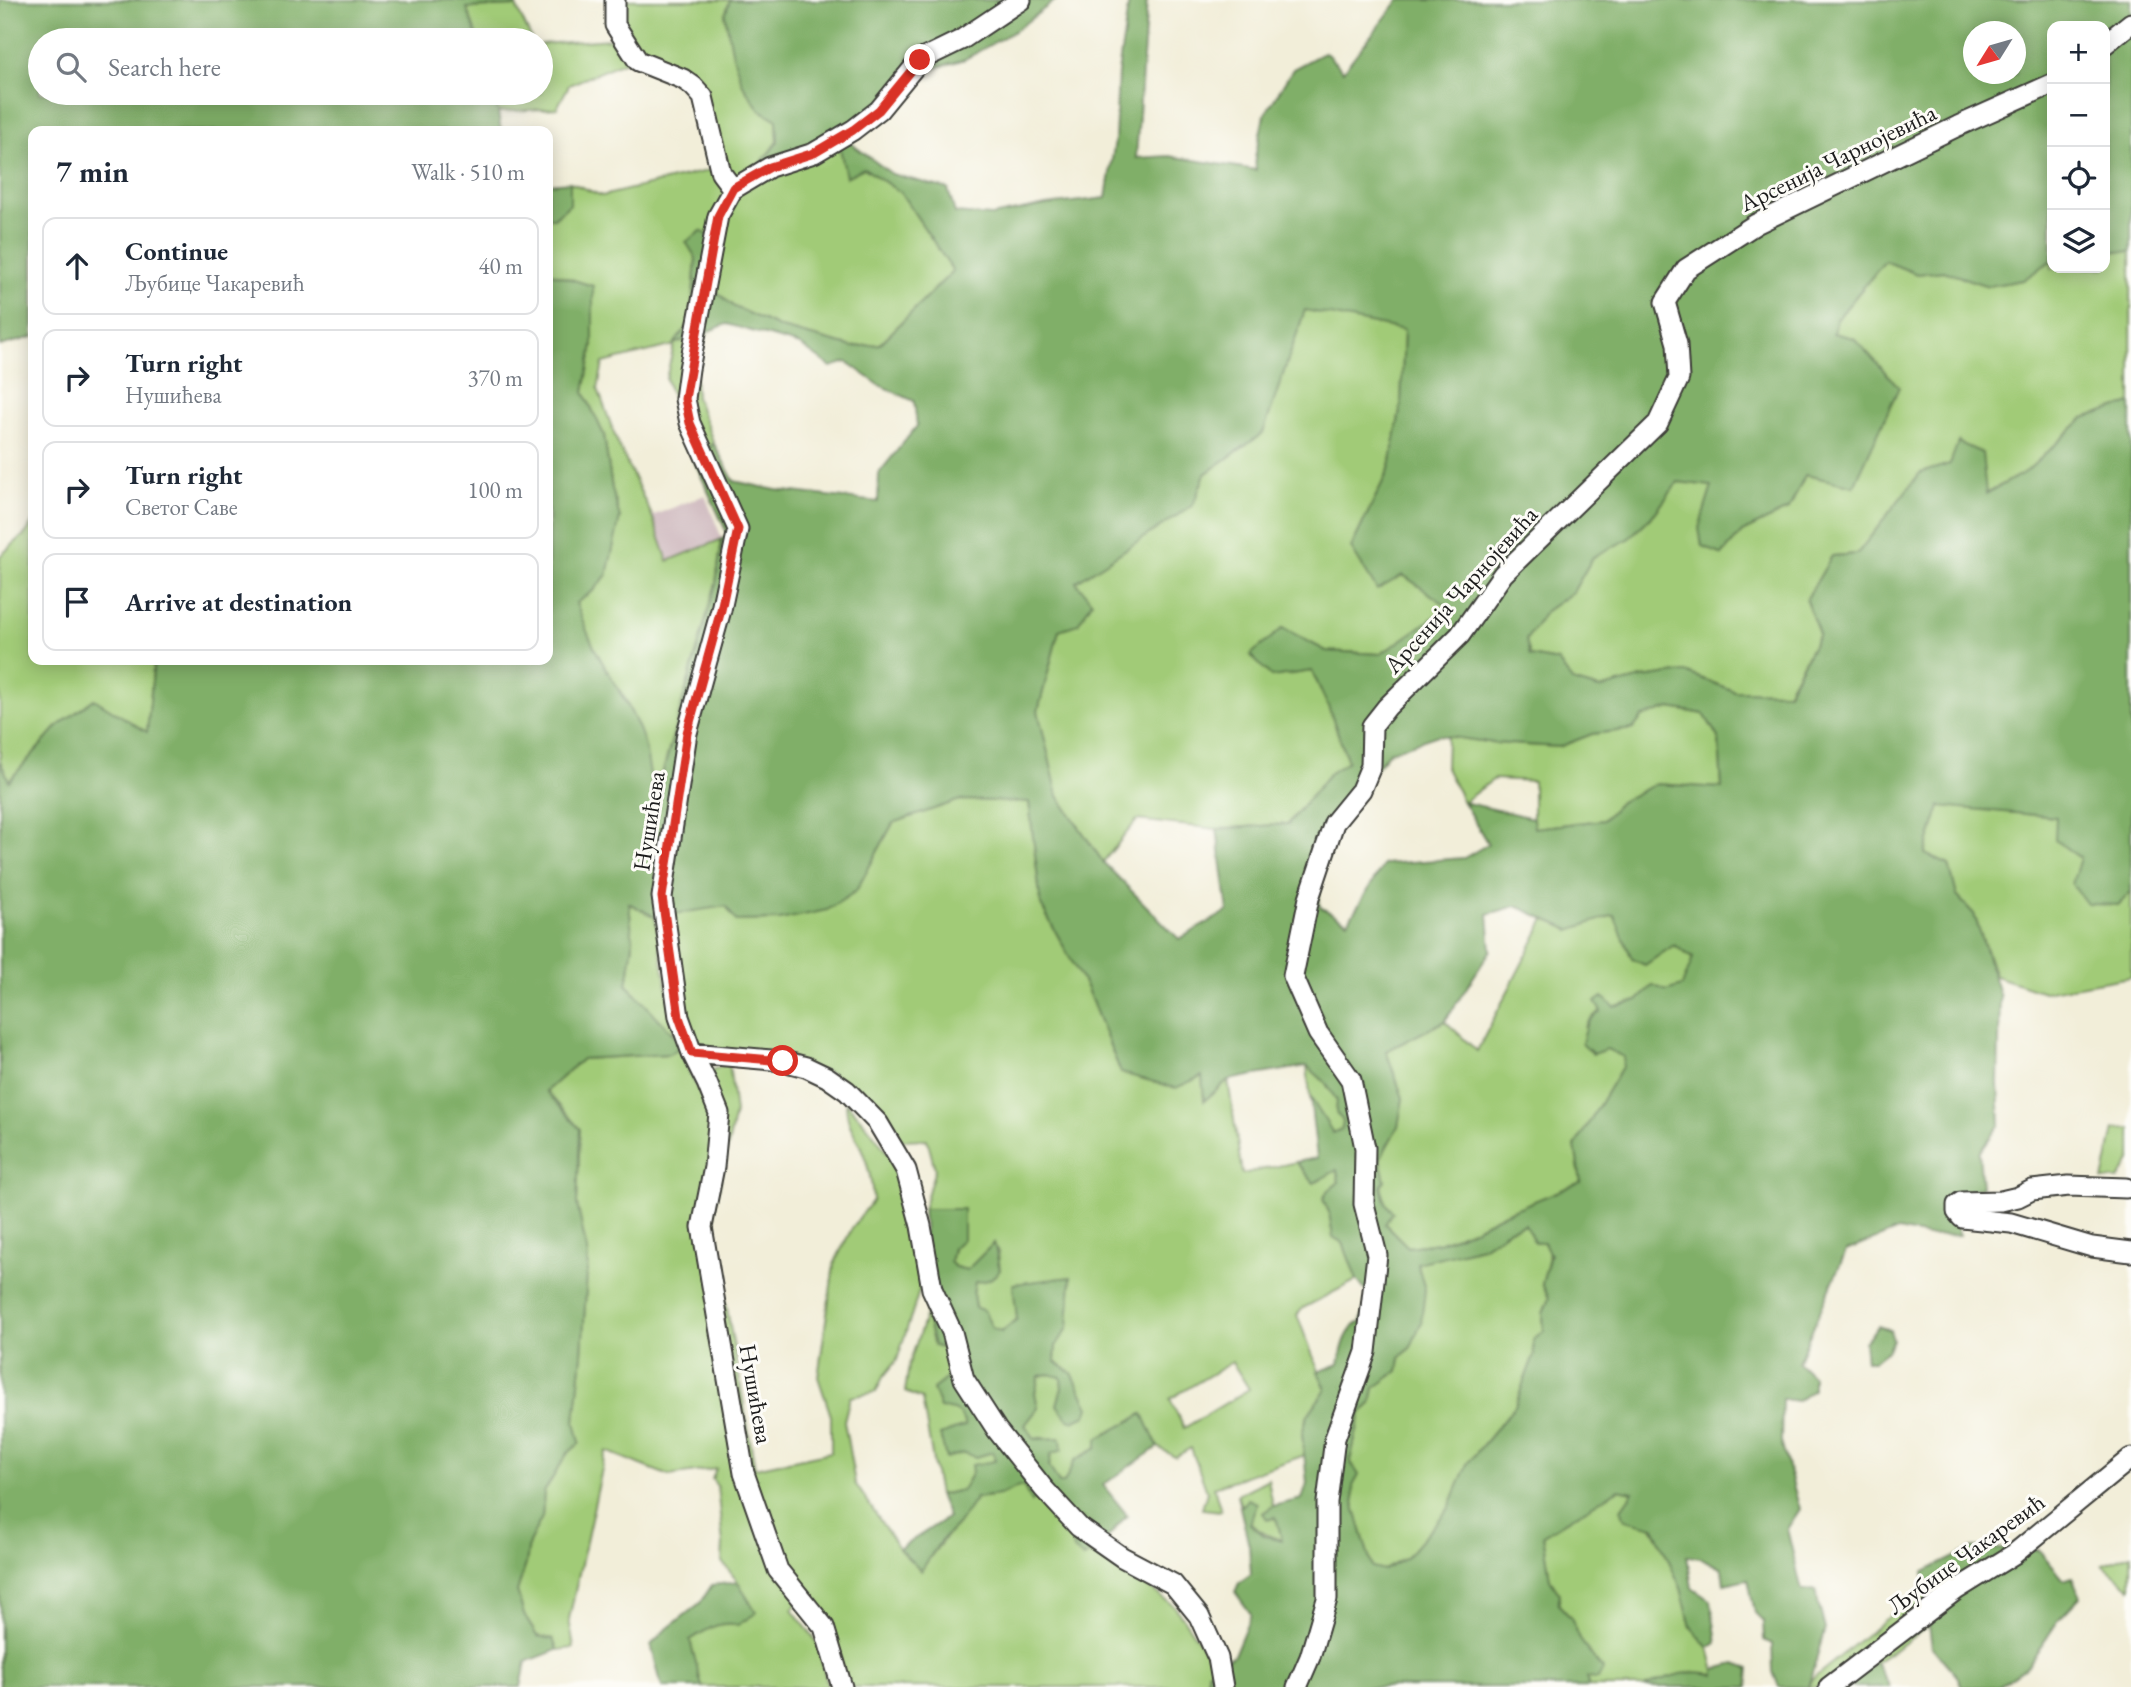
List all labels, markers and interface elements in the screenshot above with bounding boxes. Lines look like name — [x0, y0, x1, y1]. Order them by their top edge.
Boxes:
north arrow — [1963, 21, 2026, 84]
map controls — [2047, 21, 2110, 273]
button: + — [2047, 21, 2110, 84]
search box — [28, 28, 553, 105]
route end — [904, 44, 935, 75]
icon: search — [52, 48, 90, 86]
text: Search here — [108, 50, 221, 84]
button: − — [2047, 84, 2110, 147]
street label: Арсенија Чарнојевића — [1733, 96, 1942, 219]
button: locate — [2047, 147, 2110, 210]
text: 7 min — [56, 152, 129, 191]
text: Walk · 510 m — [411, 157, 525, 187]
button: layers — [2047, 210, 2110, 273]
text: Continue — [125, 234, 228, 268]
icon: ahead — [58, 247, 96, 285]
text: 40 m — [478, 251, 523, 281]
text: Љубице Чакаревић — [125, 268, 305, 298]
text: Turn right — [125, 346, 243, 380]
icon: right — [58, 359, 96, 397]
text: 370 m — [467, 363, 523, 393]
text: Нушићева — [125, 380, 222, 410]
text: Turn right — [125, 458, 243, 492]
icon: right — [58, 471, 96, 509]
text: 100 m — [467, 475, 523, 505]
text: Светог Саве — [125, 492, 238, 522]
street label: Арсенија Чарнојевића — [1376, 499, 1544, 681]
icon: arrive — [58, 583, 96, 621]
text: Arrive at destination — [125, 585, 352, 619]
street label: Нушићева — [625, 768, 672, 873]
route start — [767, 1045, 798, 1076]
street label: Нушићева — [732, 1342, 781, 1447]
street label: Љубице Чакаревић — [1881, 1486, 2051, 1621]

